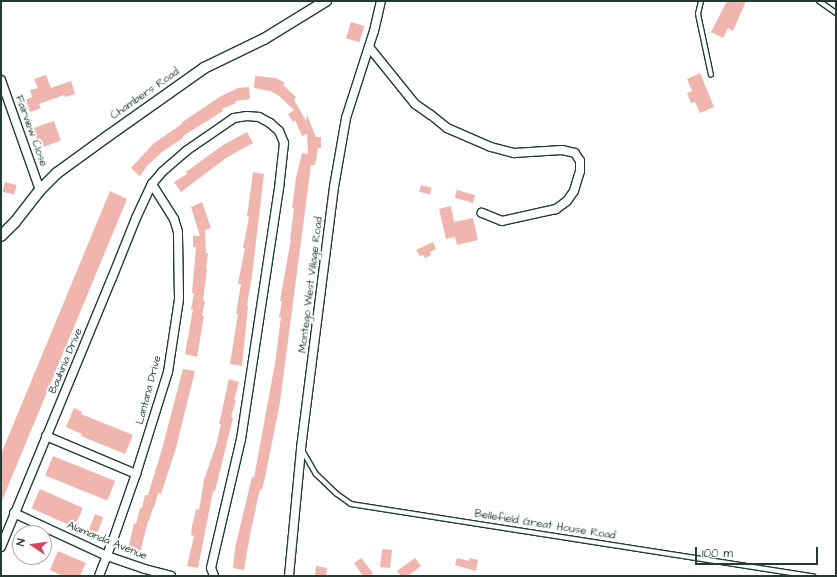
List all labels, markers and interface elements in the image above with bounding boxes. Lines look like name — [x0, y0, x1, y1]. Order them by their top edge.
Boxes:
street label: Chambers Road — [108, 65, 182, 123]
street label: Fairview Close — [12, 94, 50, 168]
street label: Montego West Village Road — [296, 216, 326, 354]
street label: Bauhinia Drive — [46, 326, 86, 396]
street label: Lantana Drive — [133, 354, 165, 426]
street label: Bellefield Great House Road — [473, 507, 617, 543]
street label: Alamanda Avenue — [65, 519, 149, 563]
north arrow — [12, 525, 52, 565]
text: N — [13, 537, 29, 547]
scale bar — [697, 539, 820, 565]
text: 100 m — [702, 545, 733, 562]

